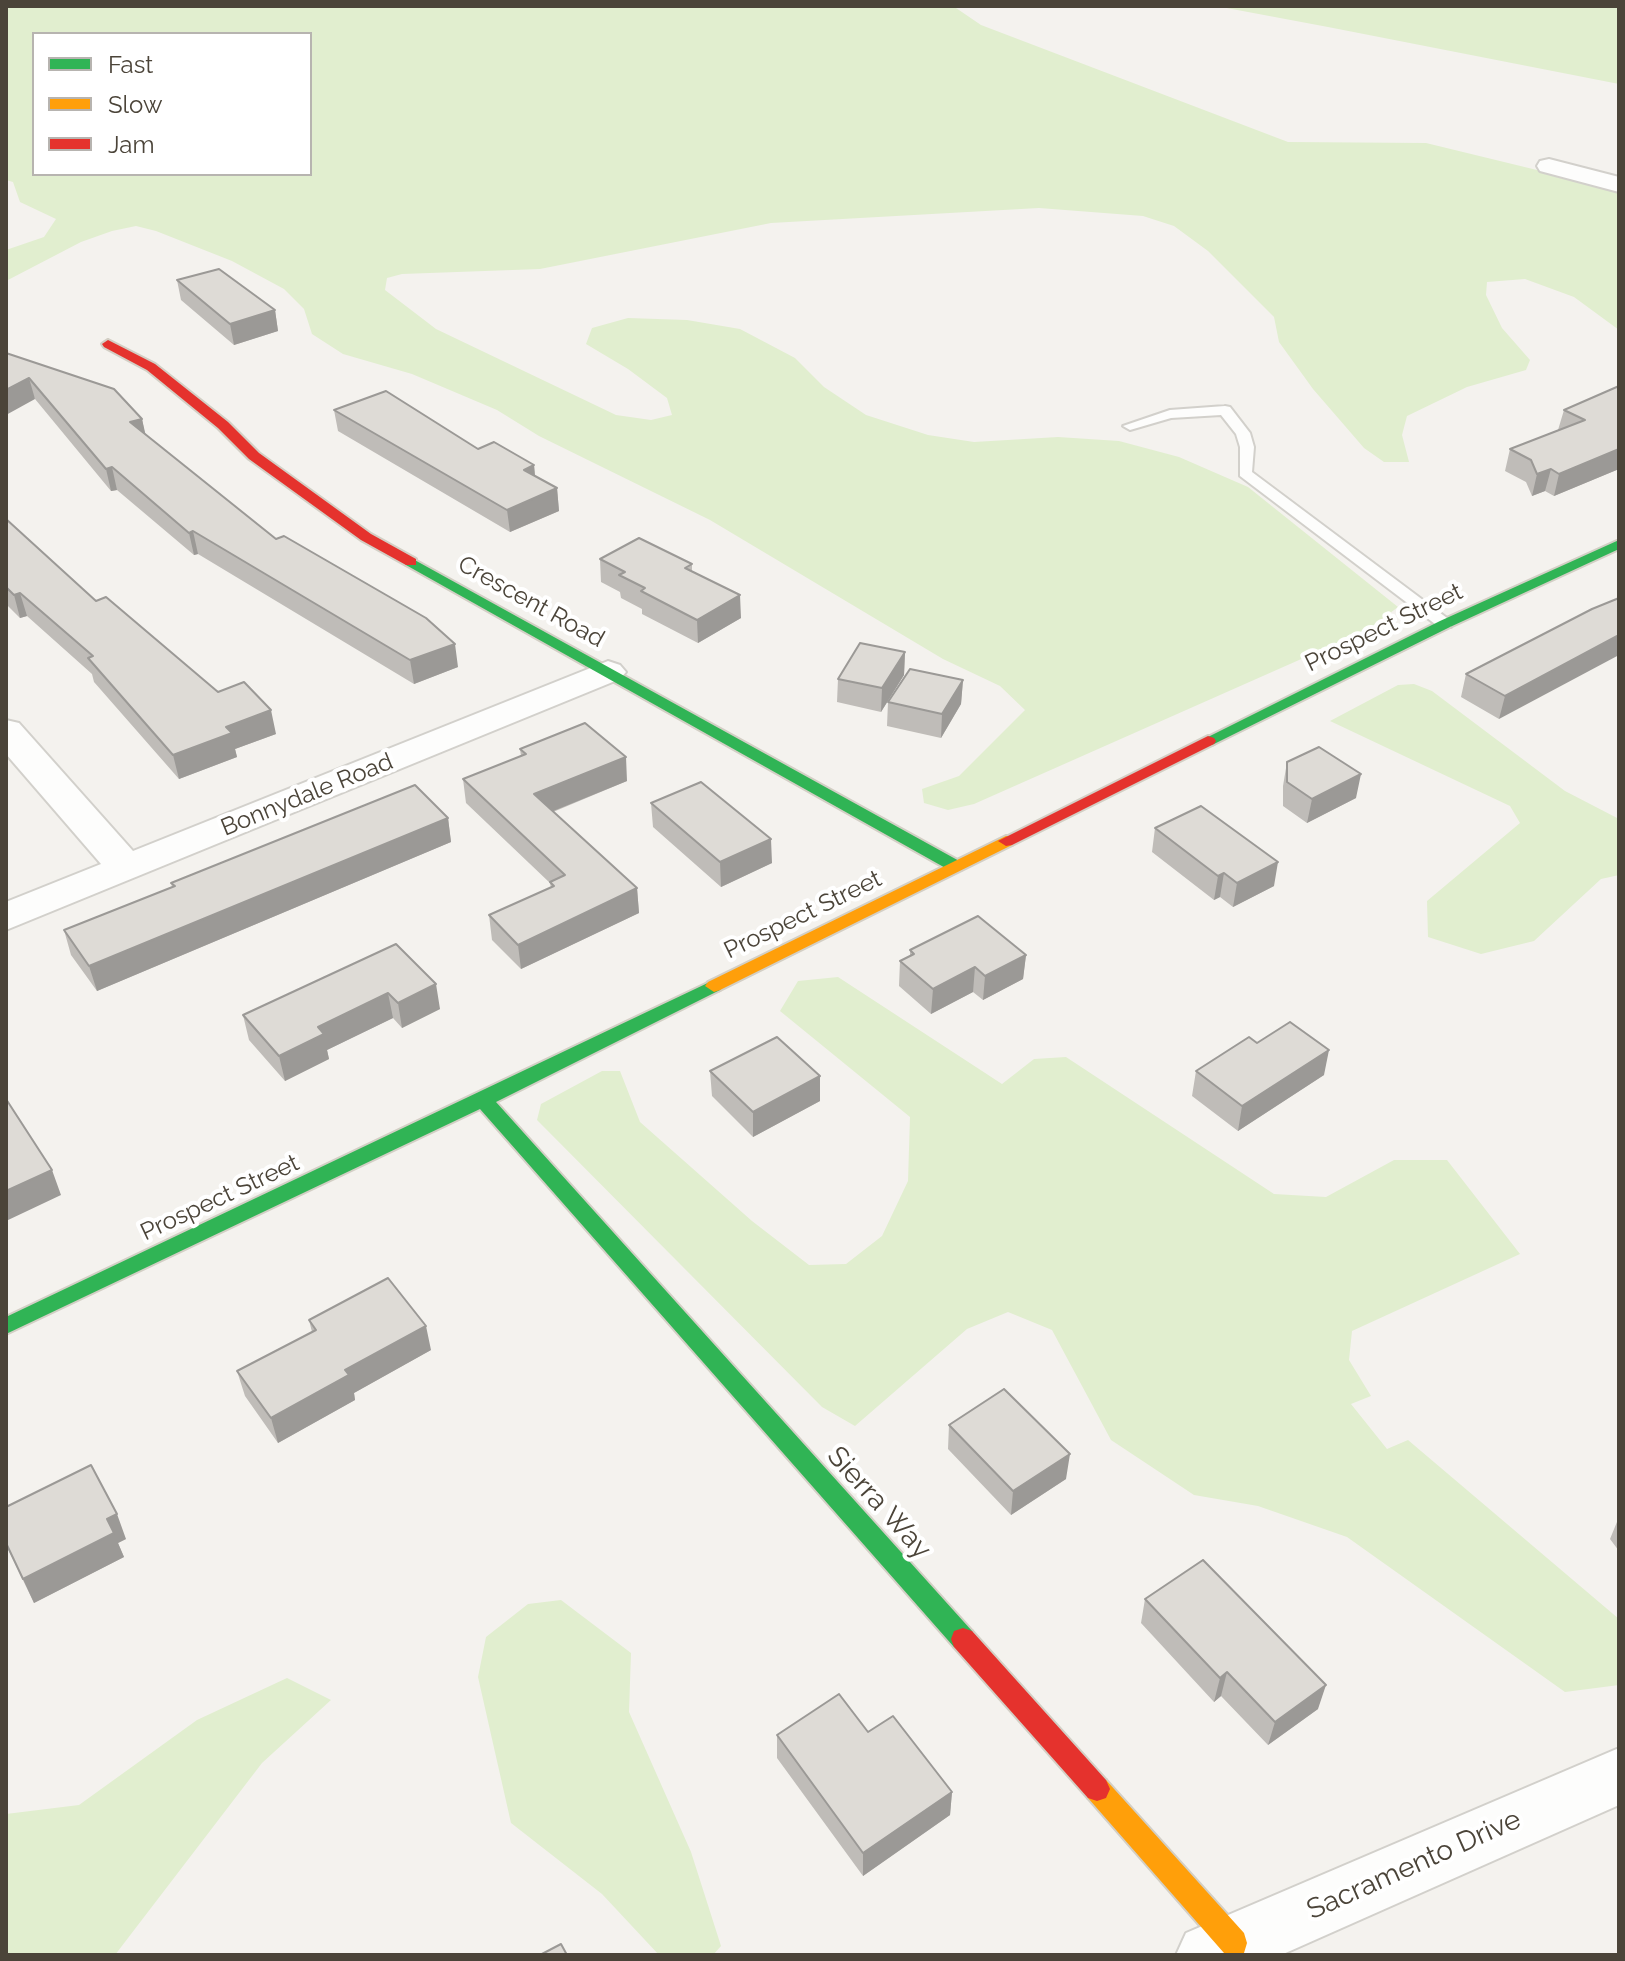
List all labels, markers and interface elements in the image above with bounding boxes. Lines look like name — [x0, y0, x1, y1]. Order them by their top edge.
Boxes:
legend — [32, 32, 312, 176]
text: Fast — [108, 50, 153, 79]
text: Slow — [108, 90, 162, 119]
text: Jam — [108, 130, 154, 159]
street label: Crescent Road — [453, 550, 609, 654]
street label: Prospect Street — [1301, 577, 1467, 679]
street label: Bonnydale Road — [217, 747, 397, 843]
street label: Prospect Street — [720, 864, 886, 966]
street label: Prospect Street — [136, 1149, 304, 1247]
street label: Sierra Way — [820, 1440, 938, 1566]
street label: Sacramento Drive — [1302, 1803, 1526, 1927]

